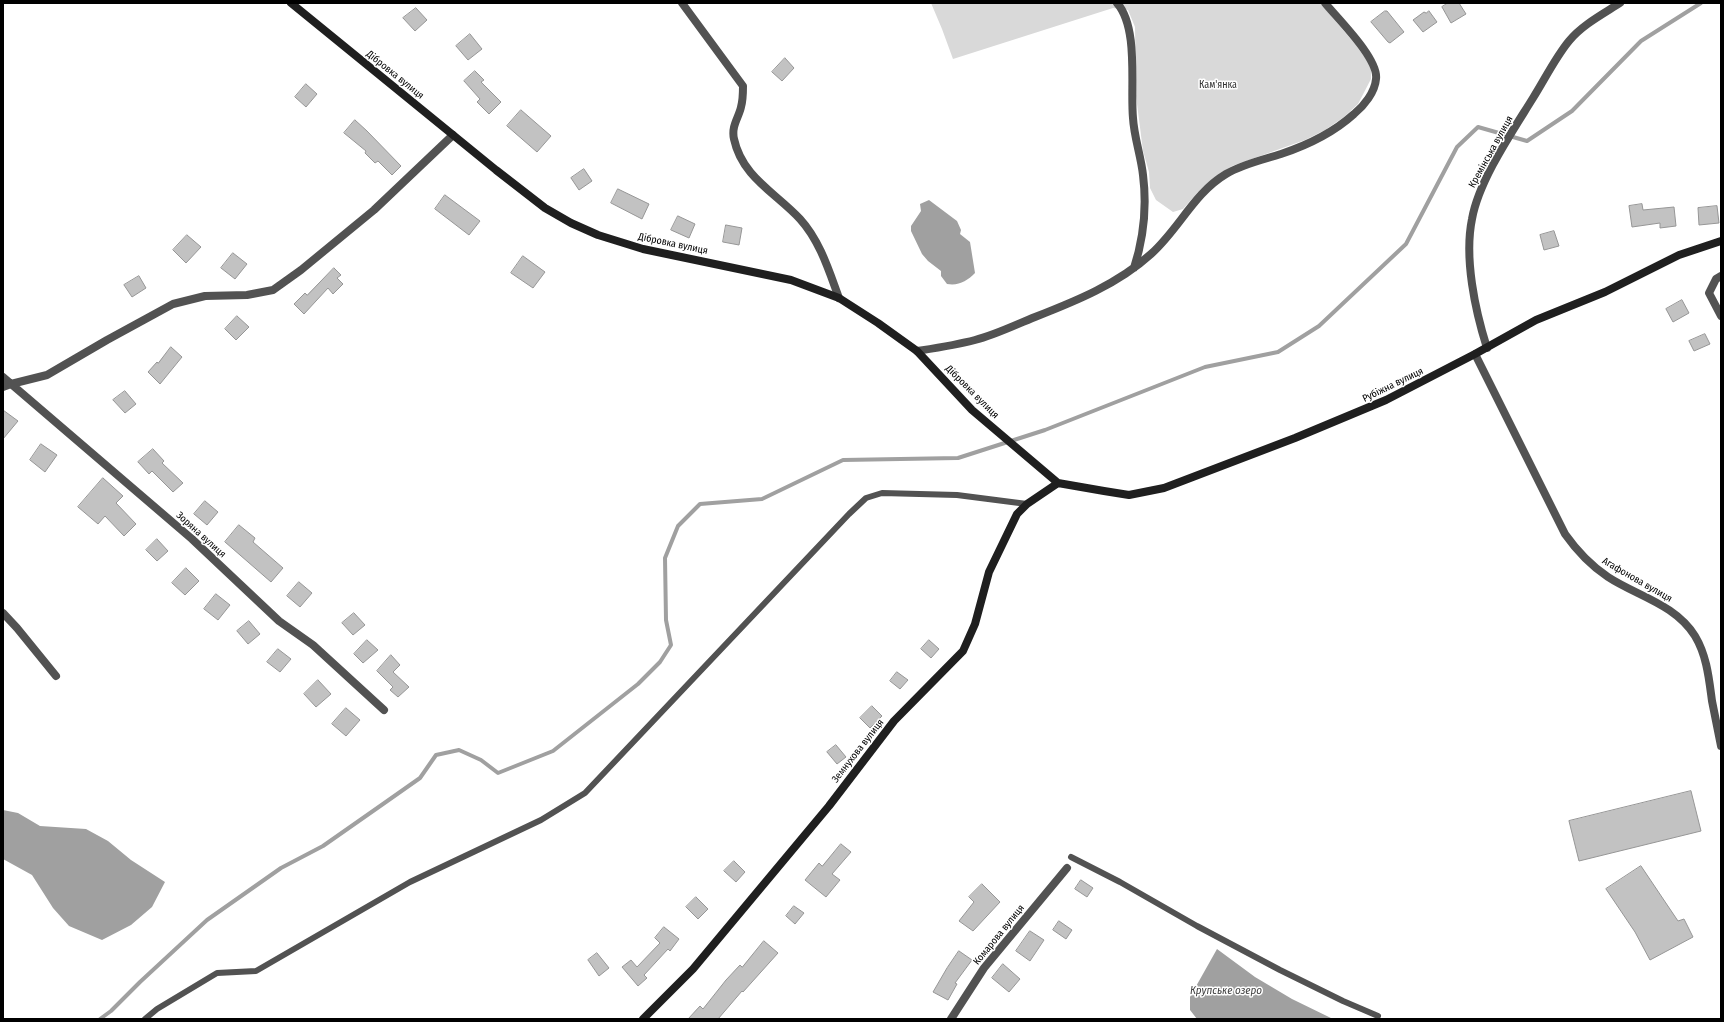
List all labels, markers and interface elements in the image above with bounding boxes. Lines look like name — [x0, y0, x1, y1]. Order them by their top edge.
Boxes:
street label: Дібровка вулиця — [364, 48, 426, 102]
park label: Кам'янка — [1199, 79, 1237, 91]
street label: Кремінська вулиця — [1466, 114, 1516, 190]
street label: Дібровка вулиця — [637, 231, 709, 257]
street label: Дібровка вулиця — [943, 363, 1001, 421]
street label: Рубіжна вулиця — [1361, 365, 1425, 405]
street label: Зоряна вулиця — [174, 510, 228, 560]
street label: Агафонова вулиця — [1600, 555, 1674, 605]
street label: Земнухова вулиця — [829, 717, 887, 785]
street label: Комарова вулиця — [971, 902, 1027, 968]
water label: Крупське озеро — [1190, 984, 1262, 998]

